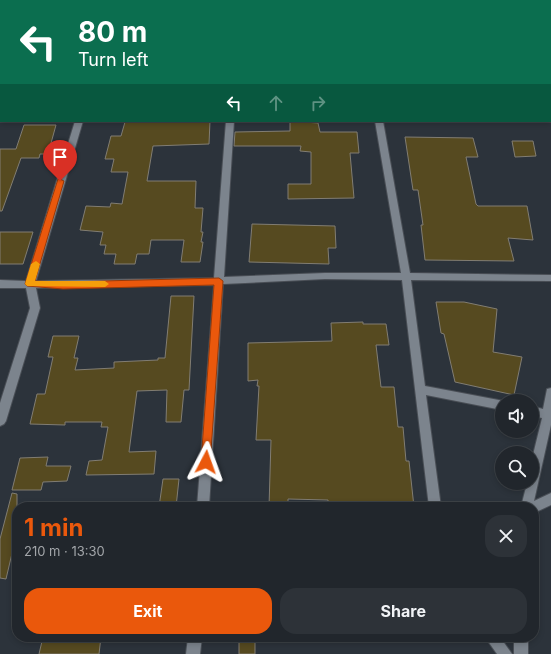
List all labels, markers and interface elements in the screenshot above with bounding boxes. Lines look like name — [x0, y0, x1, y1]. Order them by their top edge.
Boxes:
text: 80 m — [78, 15, 147, 49]
icon: left — [12, 16, 64, 68]
text: Turn left — [78, 49, 148, 70]
icon: left — [223, 92, 245, 114]
icon: ahead — [265, 92, 287, 114]
icon: right — [307, 92, 329, 114]
pin — [43, 140, 77, 181]
icon: arrive — [49, 146, 71, 168]
map controls — [495, 394, 539, 490]
button: sound — [495, 394, 539, 438]
position arrow — [185, 441, 227, 483]
button: search — [495, 446, 539, 490]
text: 1 min — [24, 513, 83, 542]
button: close — [485, 515, 527, 557]
text: 210 m · 13:30 — [24, 543, 105, 559]
button: Exit — [24, 588, 272, 634]
button: Share — [280, 588, 527, 634]

